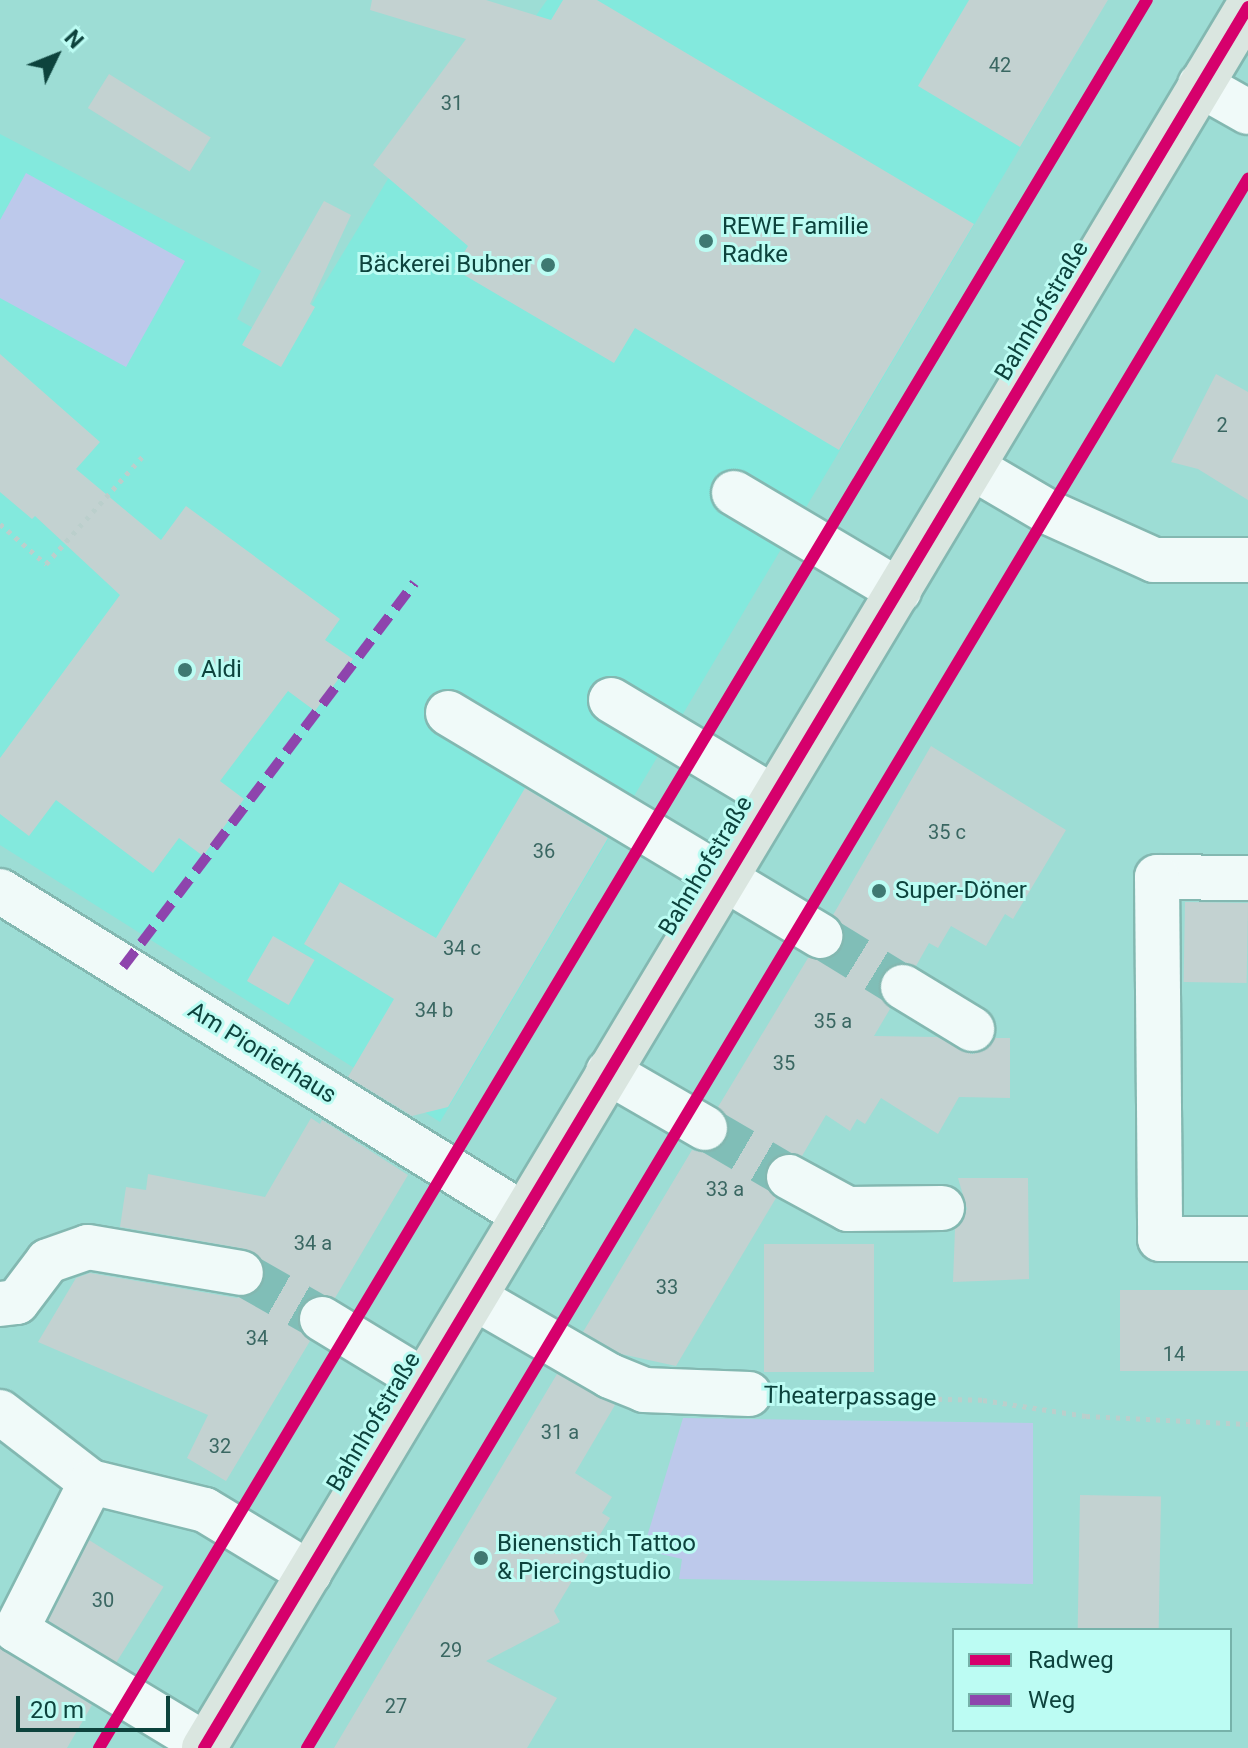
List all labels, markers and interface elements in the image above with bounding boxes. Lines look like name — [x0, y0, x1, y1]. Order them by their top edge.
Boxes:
north arrow — [16, 16, 96, 96]
text: N — [59, 25, 88, 53]
house number: 42 — [989, 53, 1011, 77]
house number: 31 — [441, 91, 463, 115]
place label: REWE Familie Radke — [722, 213, 869, 269]
marker: REWE Familie Radke — [697, 232, 715, 250]
street label: Bahnhofstraße — [989, 236, 1095, 386]
place label: Bäckerei Bubner — [359, 251, 532, 279]
marker: Bäckerei Bubner — [539, 256, 557, 274]
house number: 2 — [1216, 413, 1228, 437]
place label: Aldi — [201, 656, 242, 684]
marker: Aldi — [176, 661, 194, 679]
street label: Bahnhofstraße — [653, 791, 759, 941]
house number: 35 c — [928, 820, 966, 844]
house number: 36 — [533, 839, 555, 863]
place label: Super-Döner — [895, 877, 1027, 905]
marker: Super-Döner — [870, 882, 888, 900]
house number: 34 c — [443, 936, 481, 960]
street label: Am Pionierhaus — [183, 996, 341, 1110]
house number: 34 b — [415, 998, 453, 1022]
house number: 35 a — [814, 1009, 852, 1033]
house number: 35 — [773, 1051, 795, 1075]
house number: 33 a — [706, 1177, 744, 1201]
house number: 34 a — [294, 1231, 332, 1255]
house number: 33 — [656, 1275, 678, 1299]
house number: 34 — [246, 1326, 268, 1350]
house number: 14 — [1163, 1342, 1185, 1366]
street label: Bahnhofstraße — [321, 1347, 427, 1497]
street label: Theaterpassage — [763, 1381, 937, 1413]
house number: 31 a — [541, 1420, 579, 1444]
house number: 32 — [209, 1434, 231, 1458]
place label: Bienenstich Tattoo & Piercingstudio — [497, 1530, 696, 1586]
marker: Bienenstich Tattoo & Piercingstudio — [472, 1549, 490, 1567]
house number: 30 — [92, 1588, 114, 1612]
legend — [952, 1628, 1232, 1732]
house number: 29 — [440, 1638, 462, 1662]
text: Radweg — [1028, 1646, 1114, 1674]
scale bar — [20, 1680, 174, 1730]
text: Weg — [1028, 1686, 1075, 1714]
house number: 27 — [385, 1694, 407, 1718]
text: 20 m — [30, 1696, 84, 1724]

